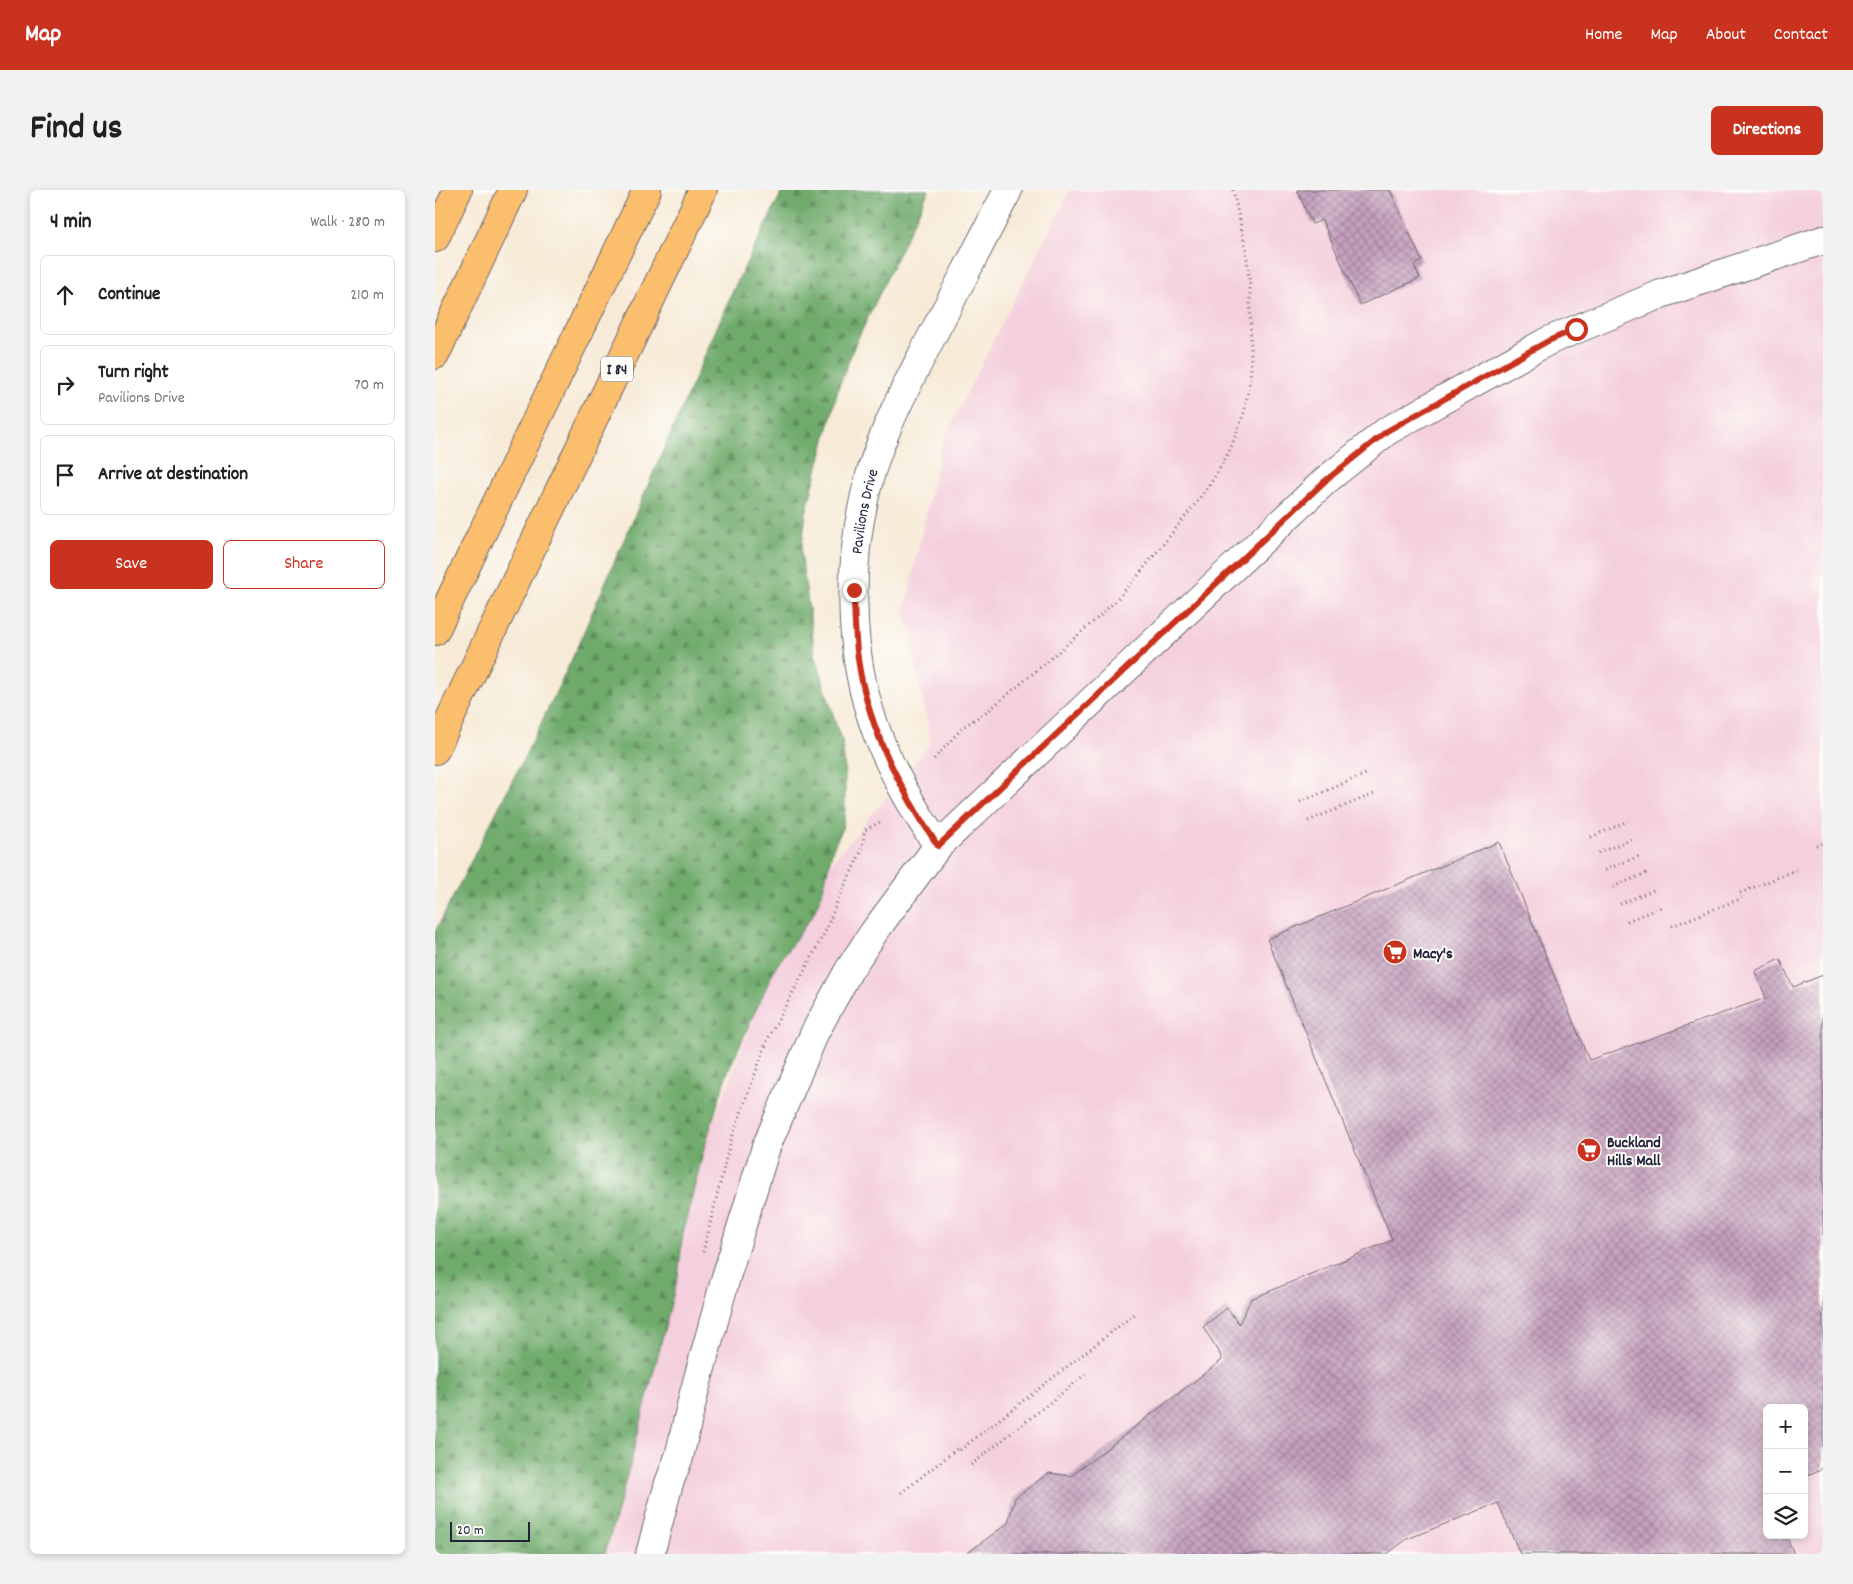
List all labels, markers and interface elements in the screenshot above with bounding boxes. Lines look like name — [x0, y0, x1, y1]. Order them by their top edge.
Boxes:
text: Map — [25, 18, 61, 52]
text: Home — [1585, 23, 1622, 48]
text: Map — [1650, 23, 1678, 48]
text: About — [1706, 23, 1746, 48]
text: Contact — [1774, 23, 1828, 48]
text: Find us — [30, 105, 122, 155]
button: Directions — [1711, 106, 1823, 155]
text: 4 min — [50, 208, 92, 238]
text: Walk · 280 m — [310, 211, 385, 234]
icon: ahead — [51, 281, 79, 309]
text: Continue — [98, 282, 160, 309]
text: 210 m — [350, 284, 384, 307]
route start — [1565, 318, 1588, 341]
road number: I 84 — [601, 356, 633, 382]
text: Turn right — [98, 360, 169, 387]
icon: right — [51, 371, 79, 399]
text: 70 m — [354, 374, 384, 397]
text: Pavilions Drive — [98, 387, 185, 410]
icon: arrive — [51, 461, 79, 489]
text: Arrive at destination — [98, 462, 248, 489]
street label: Pavilions Drive — [846, 466, 885, 555]
button: Save — [50, 540, 213, 589]
button: Share — [223, 540, 385, 589]
route end — [843, 579, 866, 602]
supermarket icon: Macy's — [1382, 939, 1408, 965]
place label: Macy's — [1413, 943, 1453, 966]
place label: Buckland Hills Mall — [1607, 1132, 1661, 1173]
supermarket icon: Buckland Hills Mall — [1576, 1137, 1602, 1163]
map controls — [1763, 1404, 1808, 1539]
button: + — [1763, 1404, 1808, 1449]
button: − — [1763, 1449, 1808, 1494]
button: layers — [1763, 1494, 1808, 1539]
scale bar — [450, 1519, 530, 1542]
text: 20 m — [457, 1521, 484, 1541]

